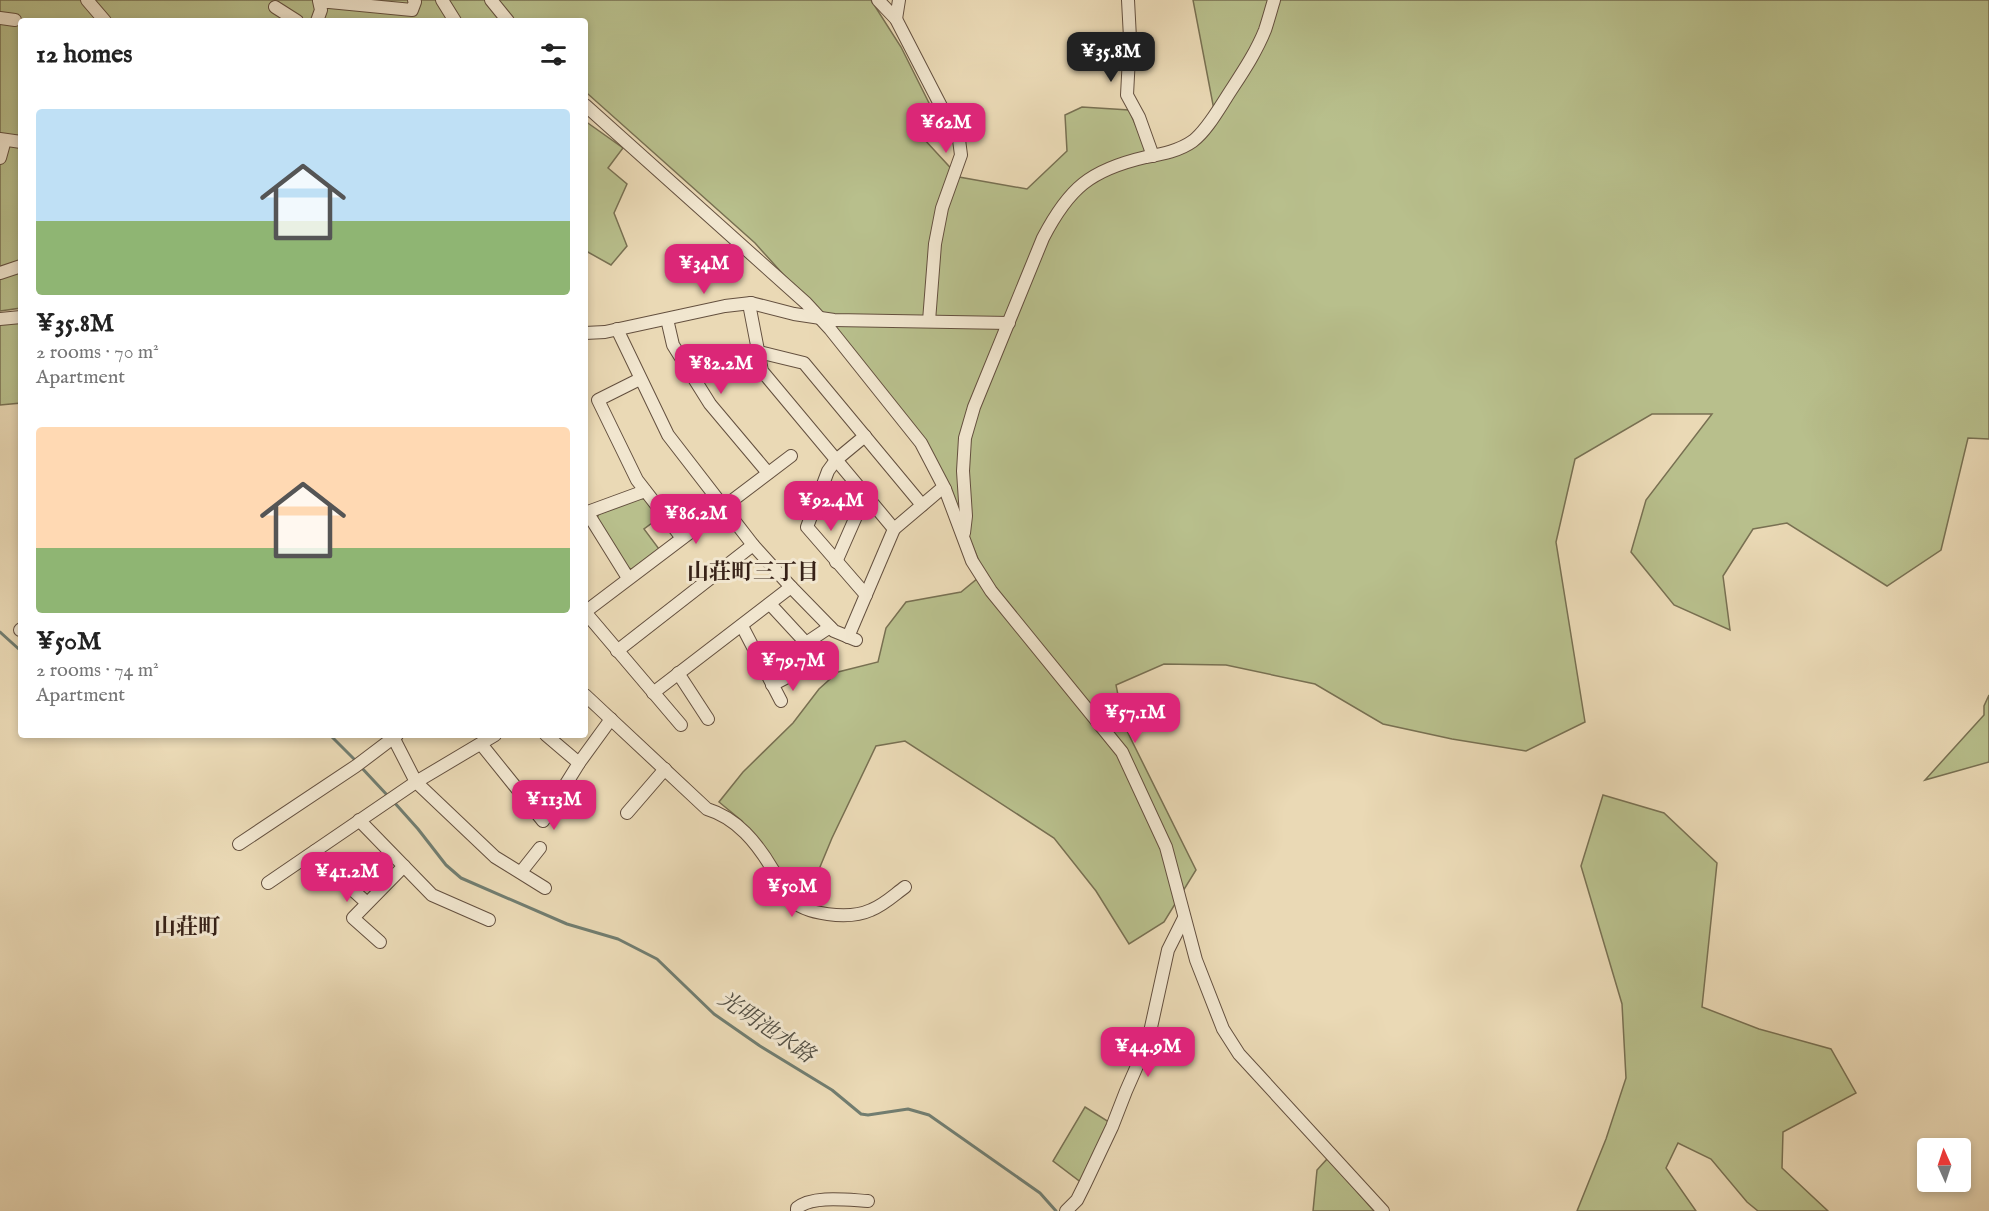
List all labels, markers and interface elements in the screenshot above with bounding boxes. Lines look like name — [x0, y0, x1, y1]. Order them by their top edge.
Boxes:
pin: ¥35.8M — [1062, 32, 1160, 83]
text: 12 homes — [36, 38, 132, 71]
icon: filters — [537, 38, 570, 71]
text: ¥35.8M — [1081, 39, 1141, 64]
pin: ¥62M — [910, 103, 982, 154]
text: ¥62M — [920, 110, 972, 135]
icon: home — [249, 148, 357, 256]
pin: ¥34M — [668, 244, 740, 295]
text: ¥34M — [679, 251, 729, 276]
text: ¥35.8M — [36, 307, 114, 340]
text: 2 rooms · 70 m² — [36, 340, 159, 365]
pin: ¥82.2M — [672, 344, 770, 395]
text: ¥82.2M — [689, 351, 753, 376]
text: Apartment — [36, 365, 125, 390]
icon: home — [249, 466, 357, 574]
pin: ¥92.4M — [782, 481, 880, 532]
text: ¥92.4M — [798, 488, 864, 513]
pin: ¥86.2M — [647, 494, 745, 545]
text: ¥86.2M — [664, 501, 728, 526]
district label: 山荘町三丁目 — [687, 559, 819, 587]
text: ¥50M — [36, 625, 102, 658]
pin: ¥79.7M — [744, 641, 842, 692]
text: ¥79.7M — [761, 648, 825, 673]
text: 2 rooms · 74 m² — [36, 658, 159, 683]
text: Apartment — [36, 683, 125, 708]
pin: ¥57.1M — [1086, 693, 1184, 744]
text: ¥57.1M — [1104, 700, 1166, 725]
pin: ¥113M — [512, 780, 596, 831]
text: ¥113M — [526, 787, 582, 812]
pin: ¥41.2M — [298, 852, 396, 903]
text: ¥41.2M — [315, 859, 379, 884]
pin: ¥50M — [756, 867, 828, 918]
text: ¥50M — [767, 874, 817, 899]
district label: 山荘町 — [154, 914, 220, 942]
water label: 光明池水路 — [712, 985, 821, 1071]
pin: ¥44.9M — [1099, 1027, 1197, 1078]
text: ¥44.9M — [1115, 1034, 1181, 1059]
north arrow — [1917, 1138, 1971, 1192]
map controls — [1917, 1138, 1971, 1192]

